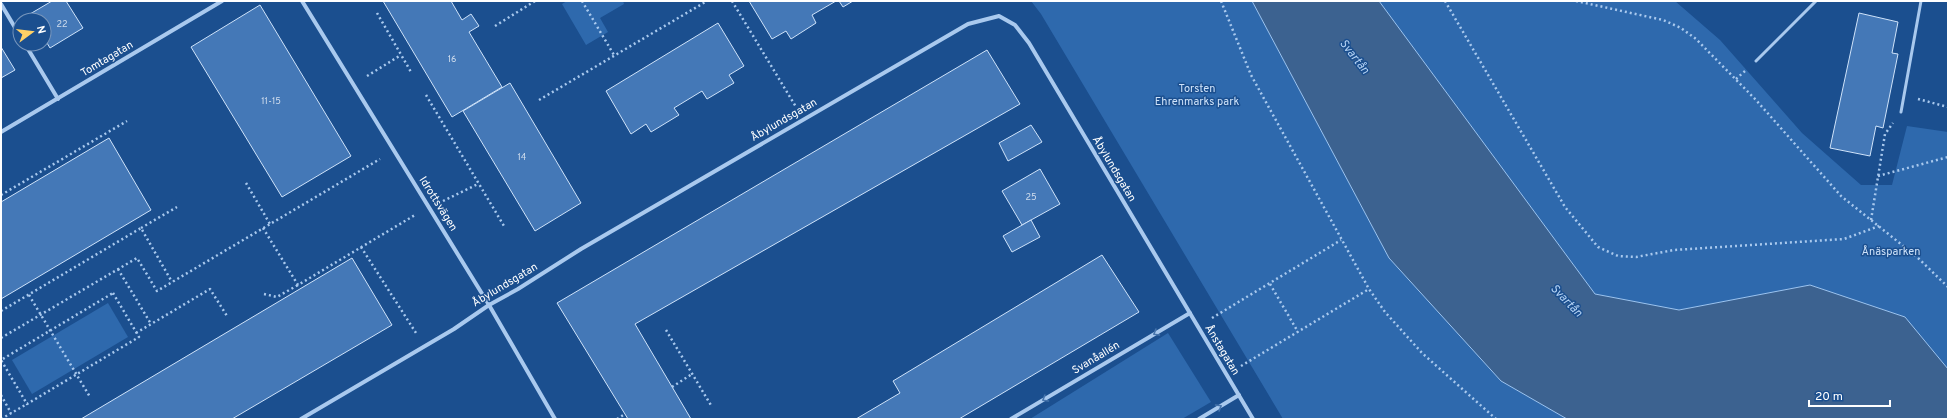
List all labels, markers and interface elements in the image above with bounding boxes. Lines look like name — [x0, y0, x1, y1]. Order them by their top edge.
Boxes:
north arrow — [12, 12, 52, 52]
house number: 22 — [56, 19, 68, 30]
text: N — [33, 24, 48, 35]
water label: Svartån — [1335, 36, 1373, 78]
street label: Tomtagatan — [78, 38, 136, 80]
house number: 16 — [448, 54, 456, 65]
park label: Torsten Ehrenmarks park — [1155, 82, 1239, 109]
street label: Åbylundsgatan — [748, 95, 820, 145]
house number: 11-15 — [261, 96, 281, 107]
street label: Åbylundsgatan — [1089, 134, 1139, 204]
house number: 14 — [518, 152, 527, 163]
street label: Idrottsvägen — [416, 174, 460, 234]
house number: 25 — [1025, 192, 1037, 203]
park label: Ånäsparken — [1862, 245, 1920, 259]
street label: Åbylundsgatan — [470, 260, 540, 310]
water label: Svartån — [1546, 281, 1586, 321]
street label: Ånstagatan — [1201, 322, 1243, 378]
one-way arrow — [1153, 328, 1160, 335]
street label: Svanåallén — [1070, 338, 1122, 378]
scale bar — [1809, 382, 1890, 408]
text: 20 m — [1815, 389, 1843, 405]
one-way arrow — [1042, 395, 1049, 402]
one-way arrow — [1215, 405, 1222, 412]

